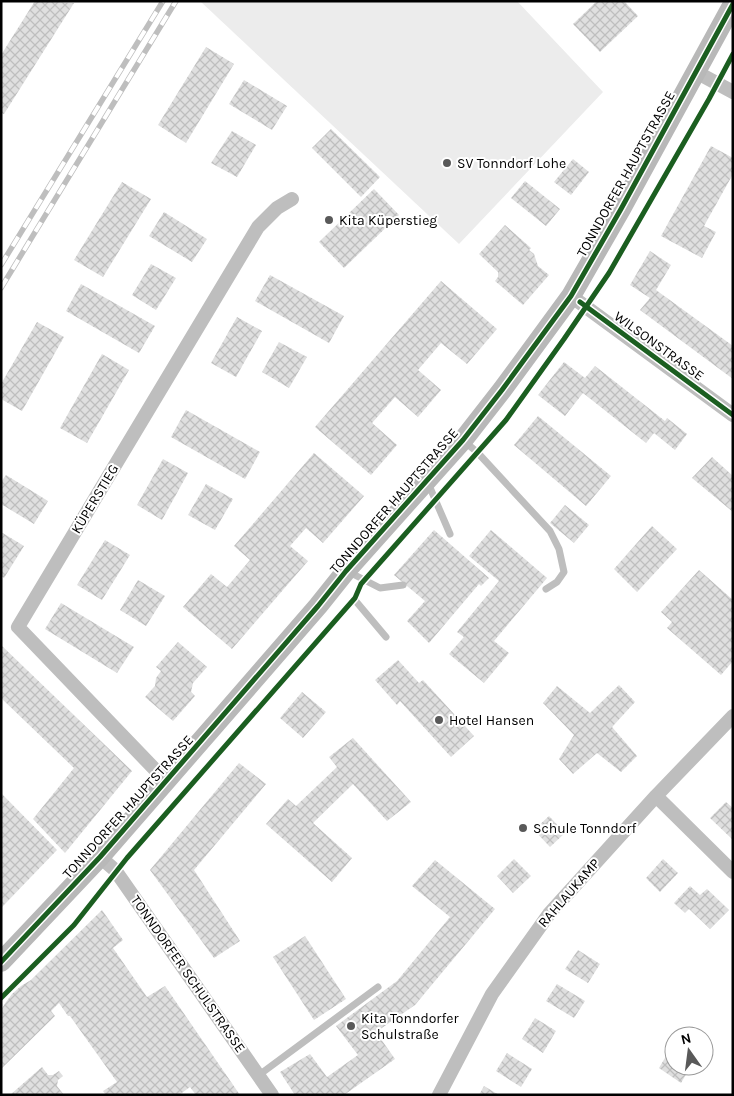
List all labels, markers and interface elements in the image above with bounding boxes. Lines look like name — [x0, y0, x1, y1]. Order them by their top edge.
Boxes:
street label: TONNDORFER HAUPTSTRASSE — [573, 88, 679, 260]
place label: SV Tonndorf Lohe — [457, 155, 566, 172]
marker: SV Tonndorf Lohe — [441, 157, 453, 169]
place label: Kita Küperstieg — [339, 212, 437, 229]
marker: Kita Küperstieg — [323, 214, 335, 226]
street label: WILSONSTRASSE — [611, 308, 707, 384]
street label: TONNDORFER HAUPTSTRASSE — [326, 425, 462, 577]
street label: KÜPERSTIEG — [68, 461, 122, 537]
place label: Hotel Hansen — [449, 712, 534, 729]
marker: Hotel Hansen — [433, 714, 445, 726]
street label: TONNDORFER HAUPTSTRASSE — [59, 732, 197, 882]
place label: Schule Tonndorf — [533, 820, 637, 837]
marker: Schule Tonndorf — [517, 822, 529, 834]
street label: RAHLAUKAMP — [534, 855, 604, 931]
street label: TONNDORFER SCHULSTRASSE — [127, 892, 249, 1056]
place label: Kita Tonndorfer Schulstraße — [361, 1010, 459, 1043]
marker: Kita Tonndorfer Schulstraße — [345, 1020, 357, 1032]
north arrow — [664, 1026, 714, 1076]
text: N — [679, 1029, 693, 1048]

